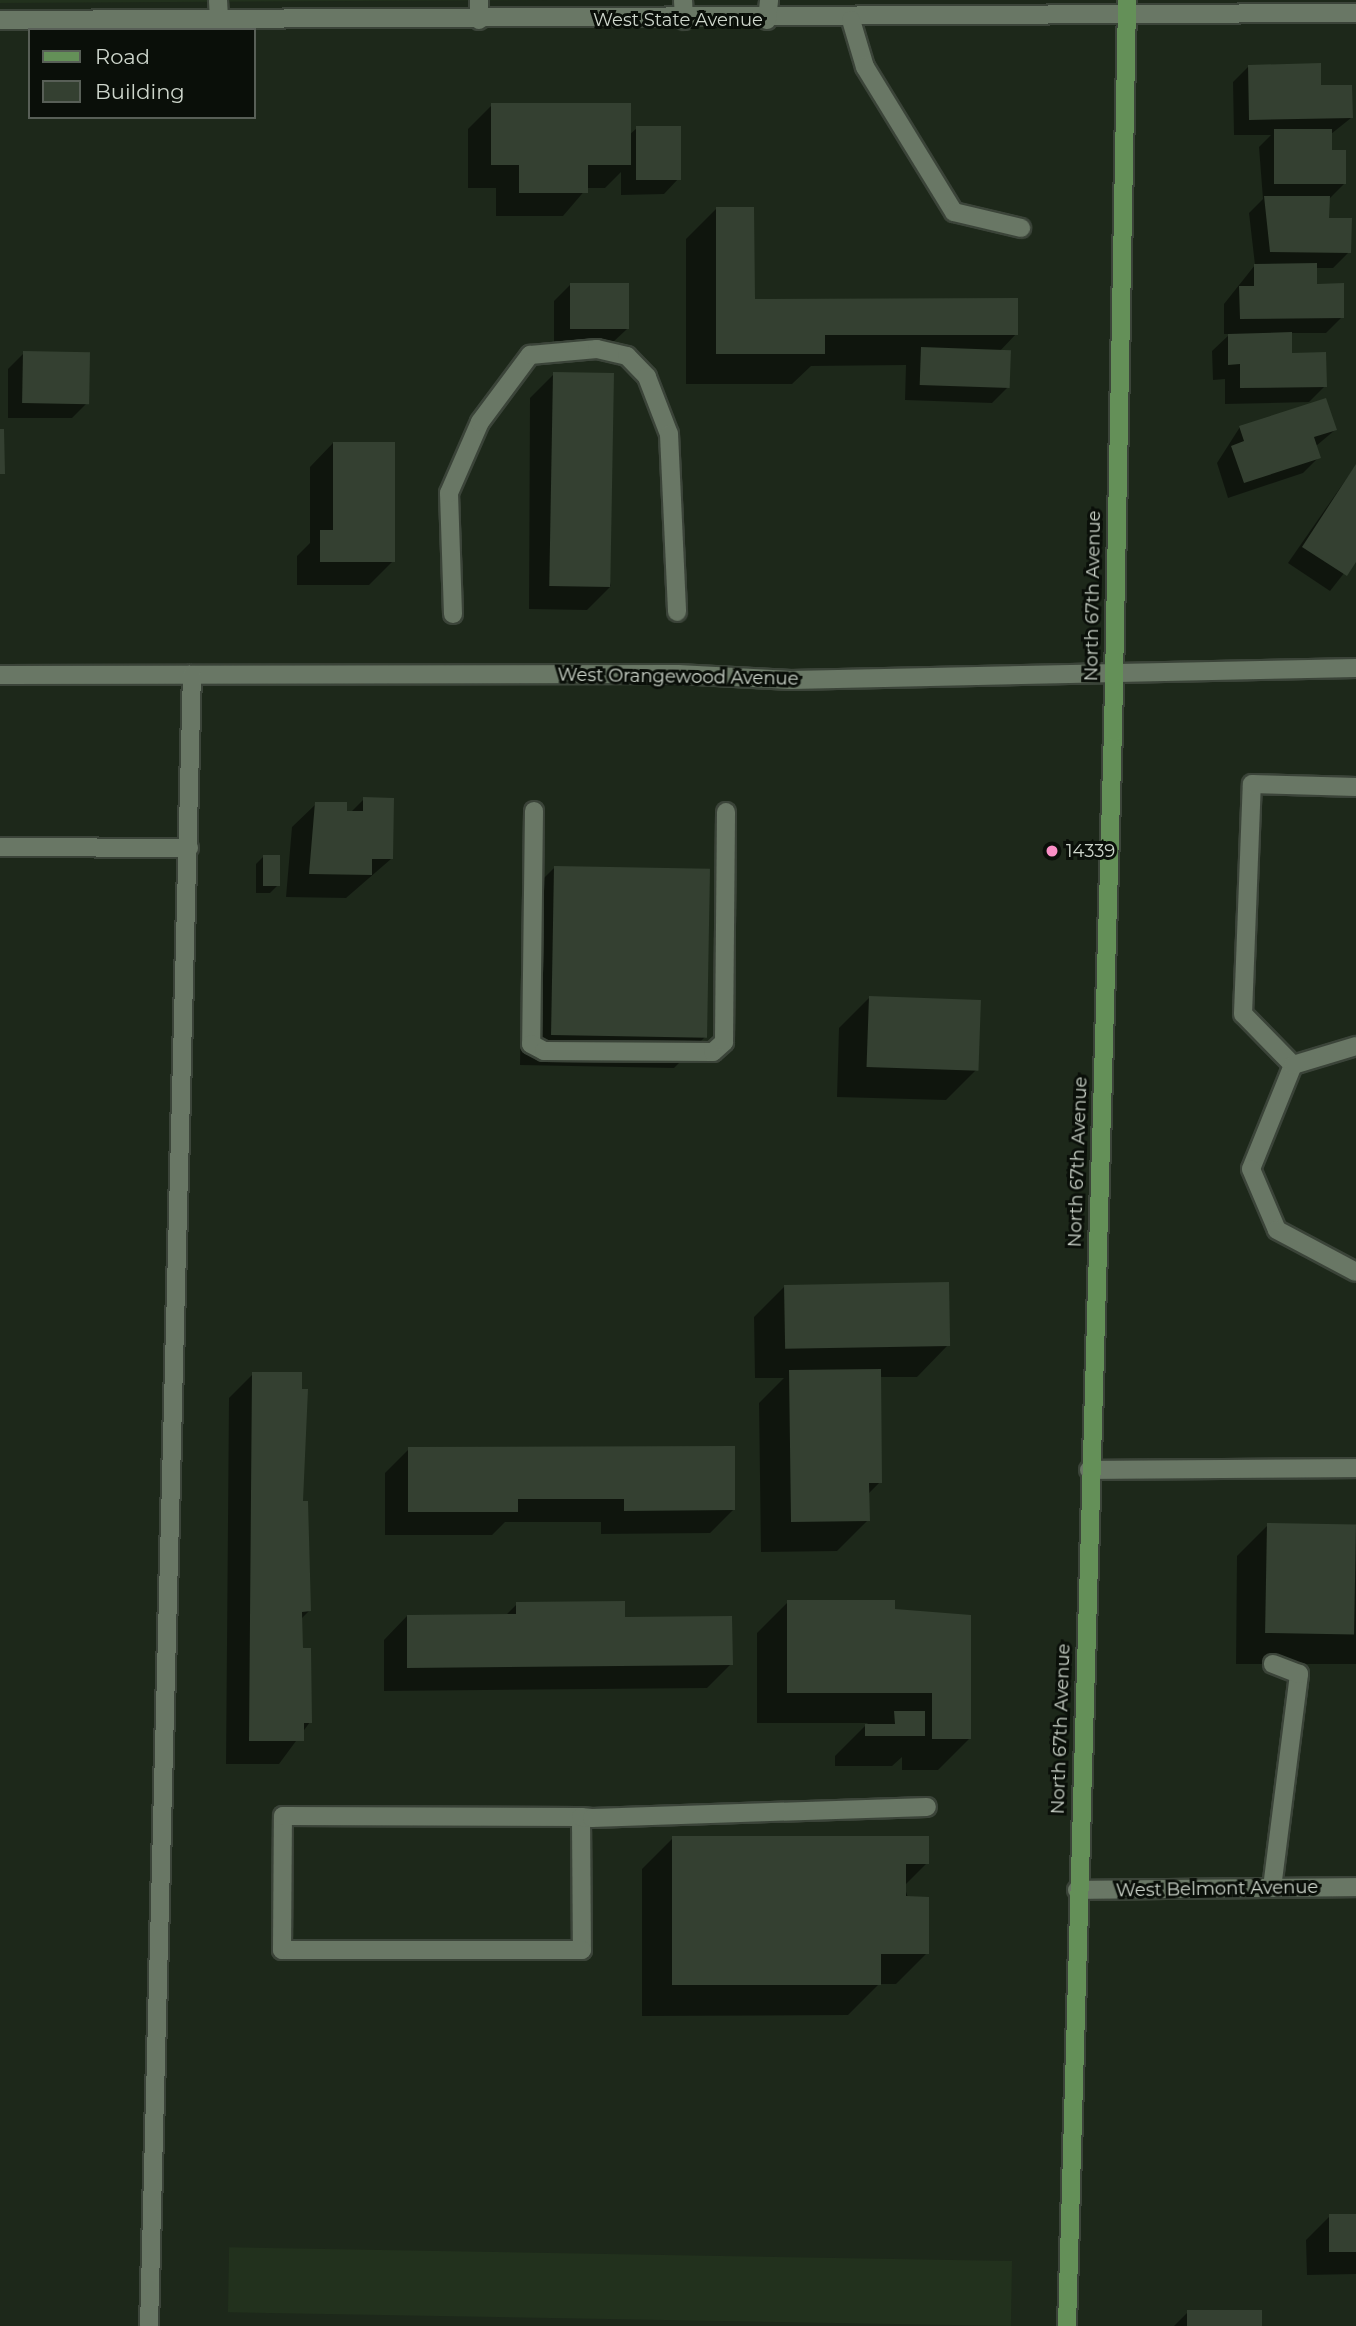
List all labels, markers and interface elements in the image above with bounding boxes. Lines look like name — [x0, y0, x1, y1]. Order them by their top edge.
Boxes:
street label: West State Avenue — [593, 9, 763, 31]
legend — [28, 28, 256, 119]
text: Road — [95, 44, 150, 69]
text: Building — [95, 79, 185, 104]
street label: North 67th Avenue — [1081, 510, 1105, 682]
street label: West Orangewood Avenue — [557, 664, 799, 690]
place label: 14339 — [1066, 840, 1115, 862]
marker: 14339 — [1044, 843, 1060, 859]
street label: North 67th Avenue — [1064, 1076, 1092, 1248]
street label: North 67th Avenue — [1047, 1643, 1075, 1815]
street label: West Belmont Avenue — [1116, 1876, 1318, 1902]

